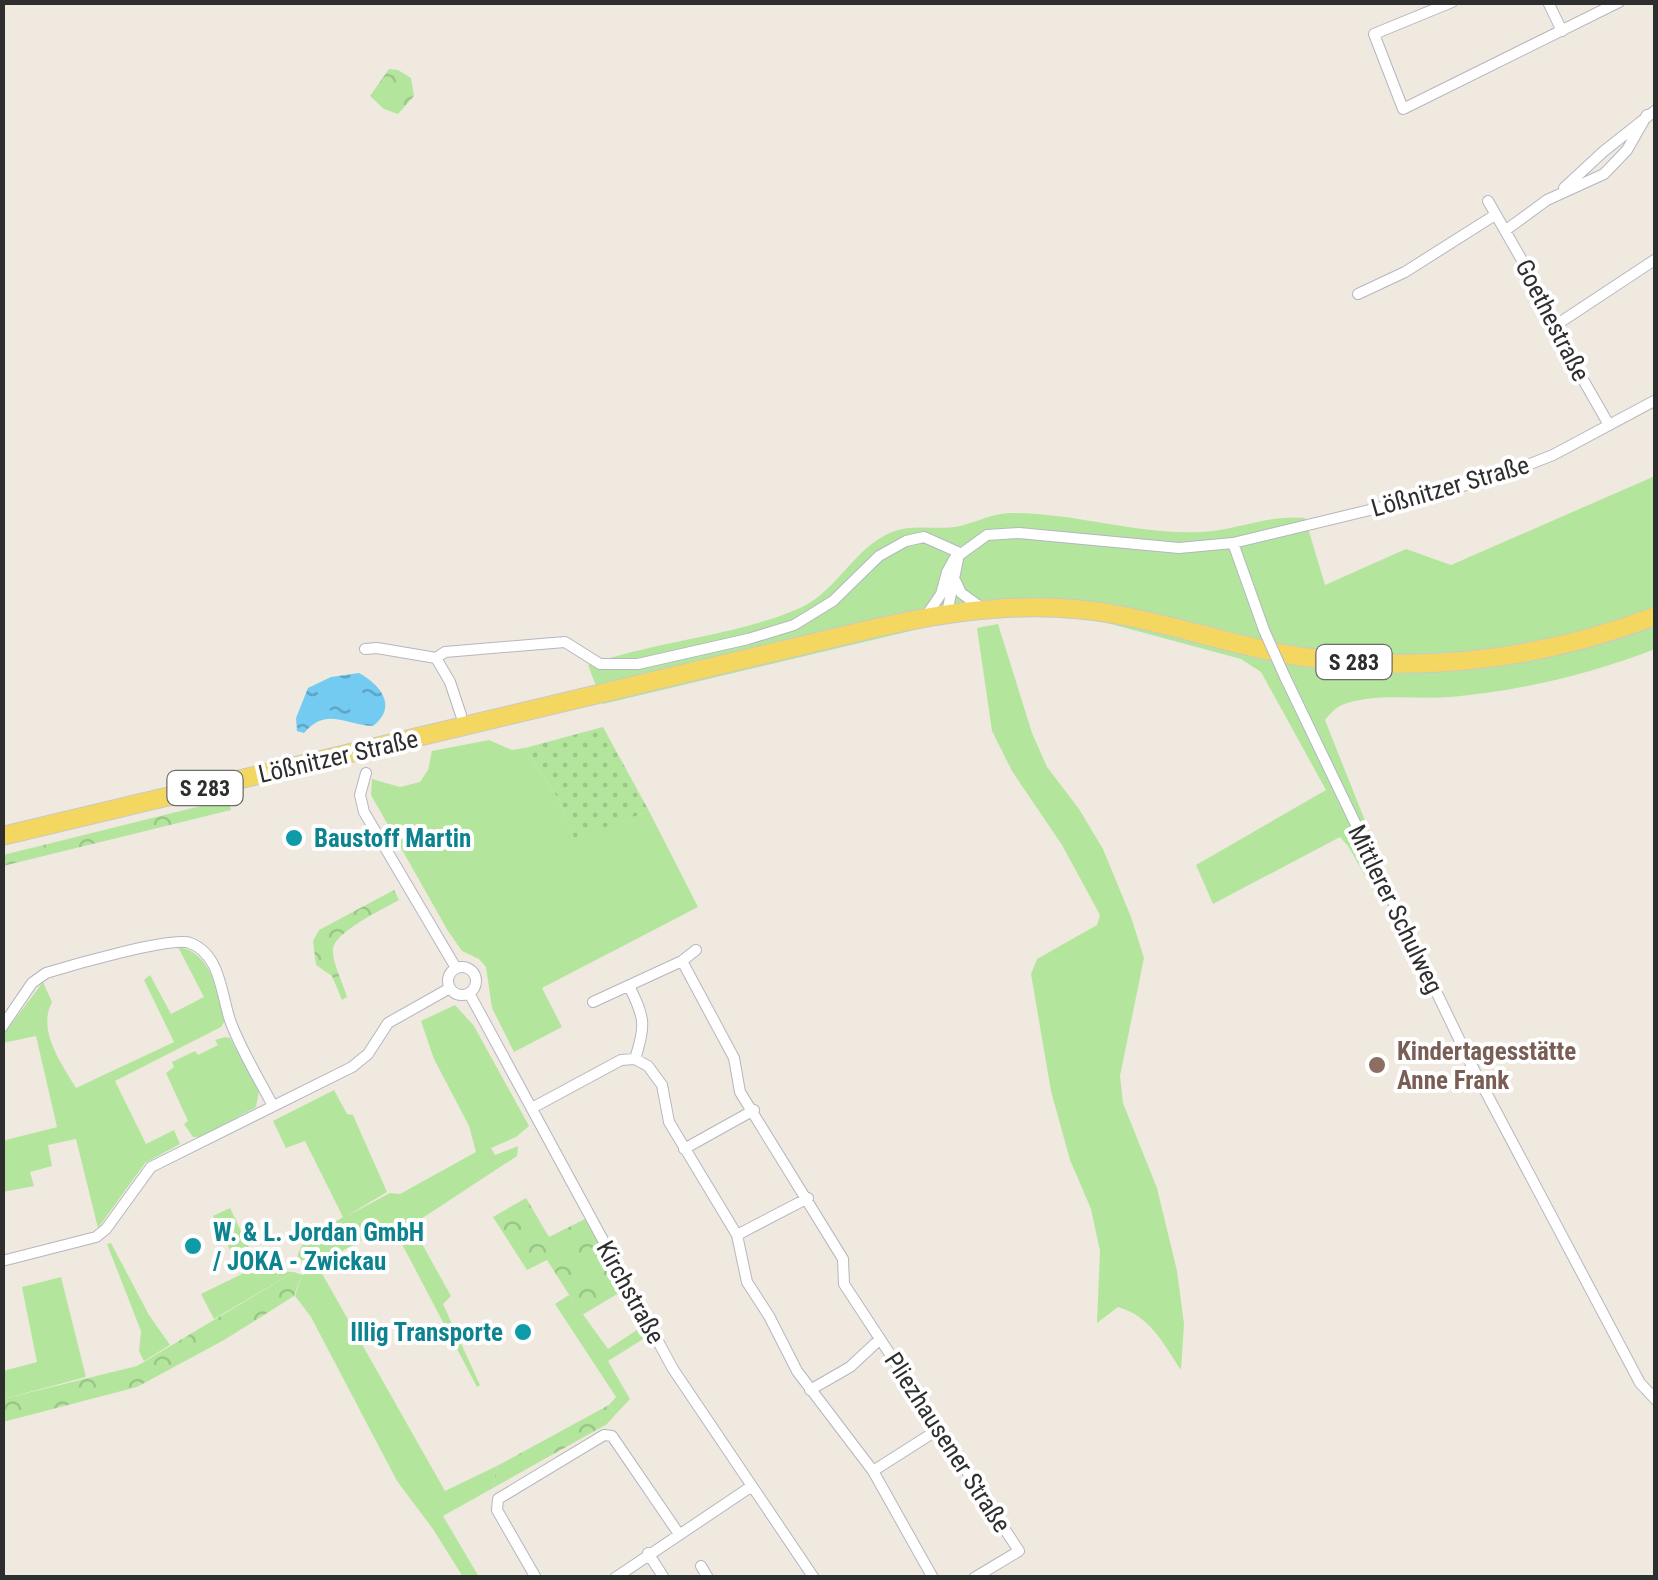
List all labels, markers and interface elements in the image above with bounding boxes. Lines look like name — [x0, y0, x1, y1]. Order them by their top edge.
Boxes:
street label: Goethestraße — [1509, 254, 1596, 386]
street label: Lößnitzer Straße — [1368, 450, 1532, 523]
road number: S 283 — [1316, 645, 1392, 679]
street label: Lößnitzer Straße — [256, 724, 421, 789]
road number: S 283 — [168, 771, 242, 805]
street label: Mittlerer Schulweg — [1342, 820, 1449, 998]
place label: Baustoff Martin — [314, 824, 471, 853]
marker: Baustoff Martin — [283, 827, 305, 849]
place label: Kindertagesstätte Anne Frank — [1397, 1037, 1576, 1095]
marker: Kindertagesstätte Anne Frank — [1366, 1054, 1388, 1076]
place label: W. & L. Jordan GmbH / JOKA - Zwickau — [212, 1218, 424, 1276]
marker: W. & L. Jordan GmbH / JOKA - Zwickau — [182, 1235, 204, 1257]
street label: Kirchstraße — [590, 1236, 671, 1349]
place label: Illig Transporte — [350, 1318, 503, 1347]
marker: Illig Transporte — [512, 1321, 534, 1343]
street label: Pliezhausener Straße — [879, 1347, 1017, 1538]

